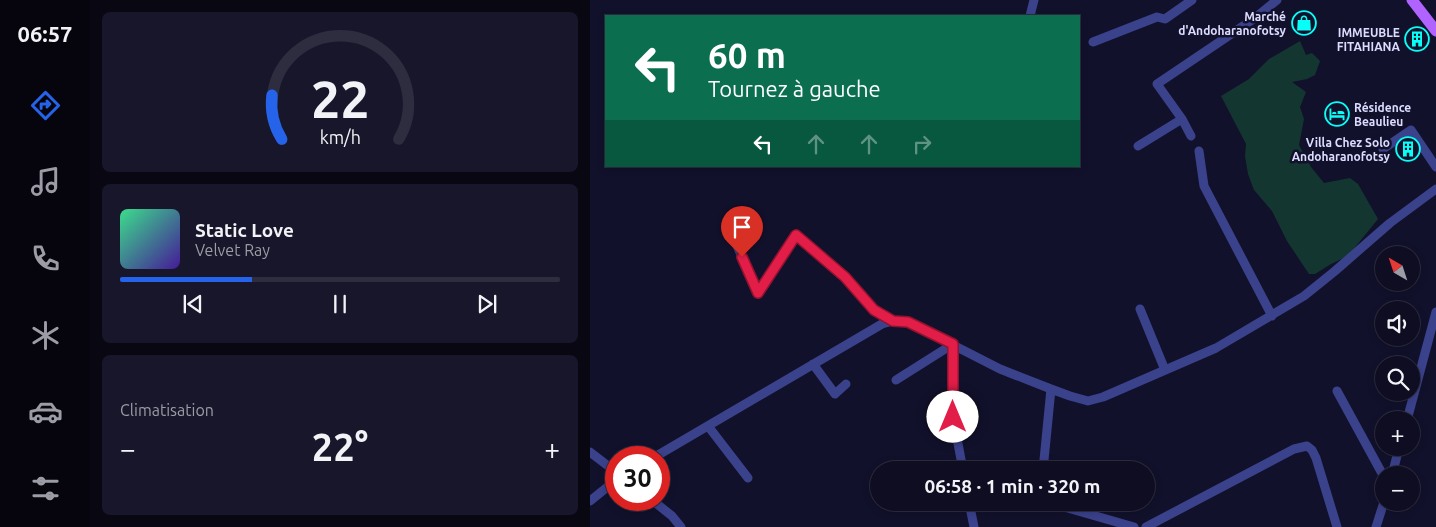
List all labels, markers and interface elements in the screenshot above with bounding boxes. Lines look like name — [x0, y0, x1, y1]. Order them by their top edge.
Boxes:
place label: Marché d'Andoharanofotsy — [1178, 10, 1287, 37]
shop icon: Marché d'Andoharanofotsy — [1291, 10, 1317, 36]
text: 06:57 — [17, 21, 73, 46]
place label: IMMEUBLE FITAHIANA — [1337, 26, 1401, 53]
building icon: IMMEUBLE FITAHIANA — [1404, 26, 1430, 52]
icon: left — [625, 35, 690, 100]
text: 60 m — [708, 35, 786, 75]
text: 22 — [311, 70, 369, 128]
text: Tournez à gauche — [708, 76, 881, 101]
icon: directions — [28, 88, 63, 123]
hotel icon: Résidence Beaulieu — [1324, 101, 1350, 127]
place label: Résidence Beaulieu — [1354, 101, 1411, 128]
text: km/h — [319, 127, 361, 147]
icon: left — [749, 130, 777, 158]
icon: ahead — [802, 130, 830, 158]
icon: ahead — [855, 130, 883, 158]
icon: right — [908, 130, 936, 158]
place label: Villa Chez Solo Andoharanofotsy — [1292, 136, 1391, 163]
building icon: Villa Chez Solo Andoharanofotsy — [1395, 136, 1421, 162]
icon: music — [28, 164, 63, 199]
pin — [721, 206, 763, 257]
icon: arrive — [728, 213, 756, 241]
text: Static Love — [195, 219, 294, 241]
icon: phone — [28, 241, 63, 276]
text: Velvet Ray — [195, 241, 270, 259]
north arrow — [1375, 246, 1420, 291]
map controls — [1375, 246, 1420, 511]
icon: previous — [179, 290, 207, 318]
icon: pause — [326, 290, 354, 318]
icon: next — [473, 290, 501, 318]
button: sound — [1375, 301, 1420, 346]
icon: climate — [28, 318, 63, 353]
button: search — [1375, 356, 1420, 401]
position arrow — [926, 390, 978, 442]
icon: car — [28, 394, 63, 429]
text: Climatisation — [120, 401, 214, 419]
button: + — [1375, 411, 1420, 456]
text: 22° — [312, 426, 368, 468]
text: − — [120, 433, 136, 464]
text: + — [544, 433, 560, 464]
speed limit sign: 30 — [605, 446, 670, 511]
button: − — [1375, 466, 1420, 511]
icon: filters — [28, 471, 63, 506]
text: 06:58 · 1 min · 320 m — [925, 475, 1100, 497]

